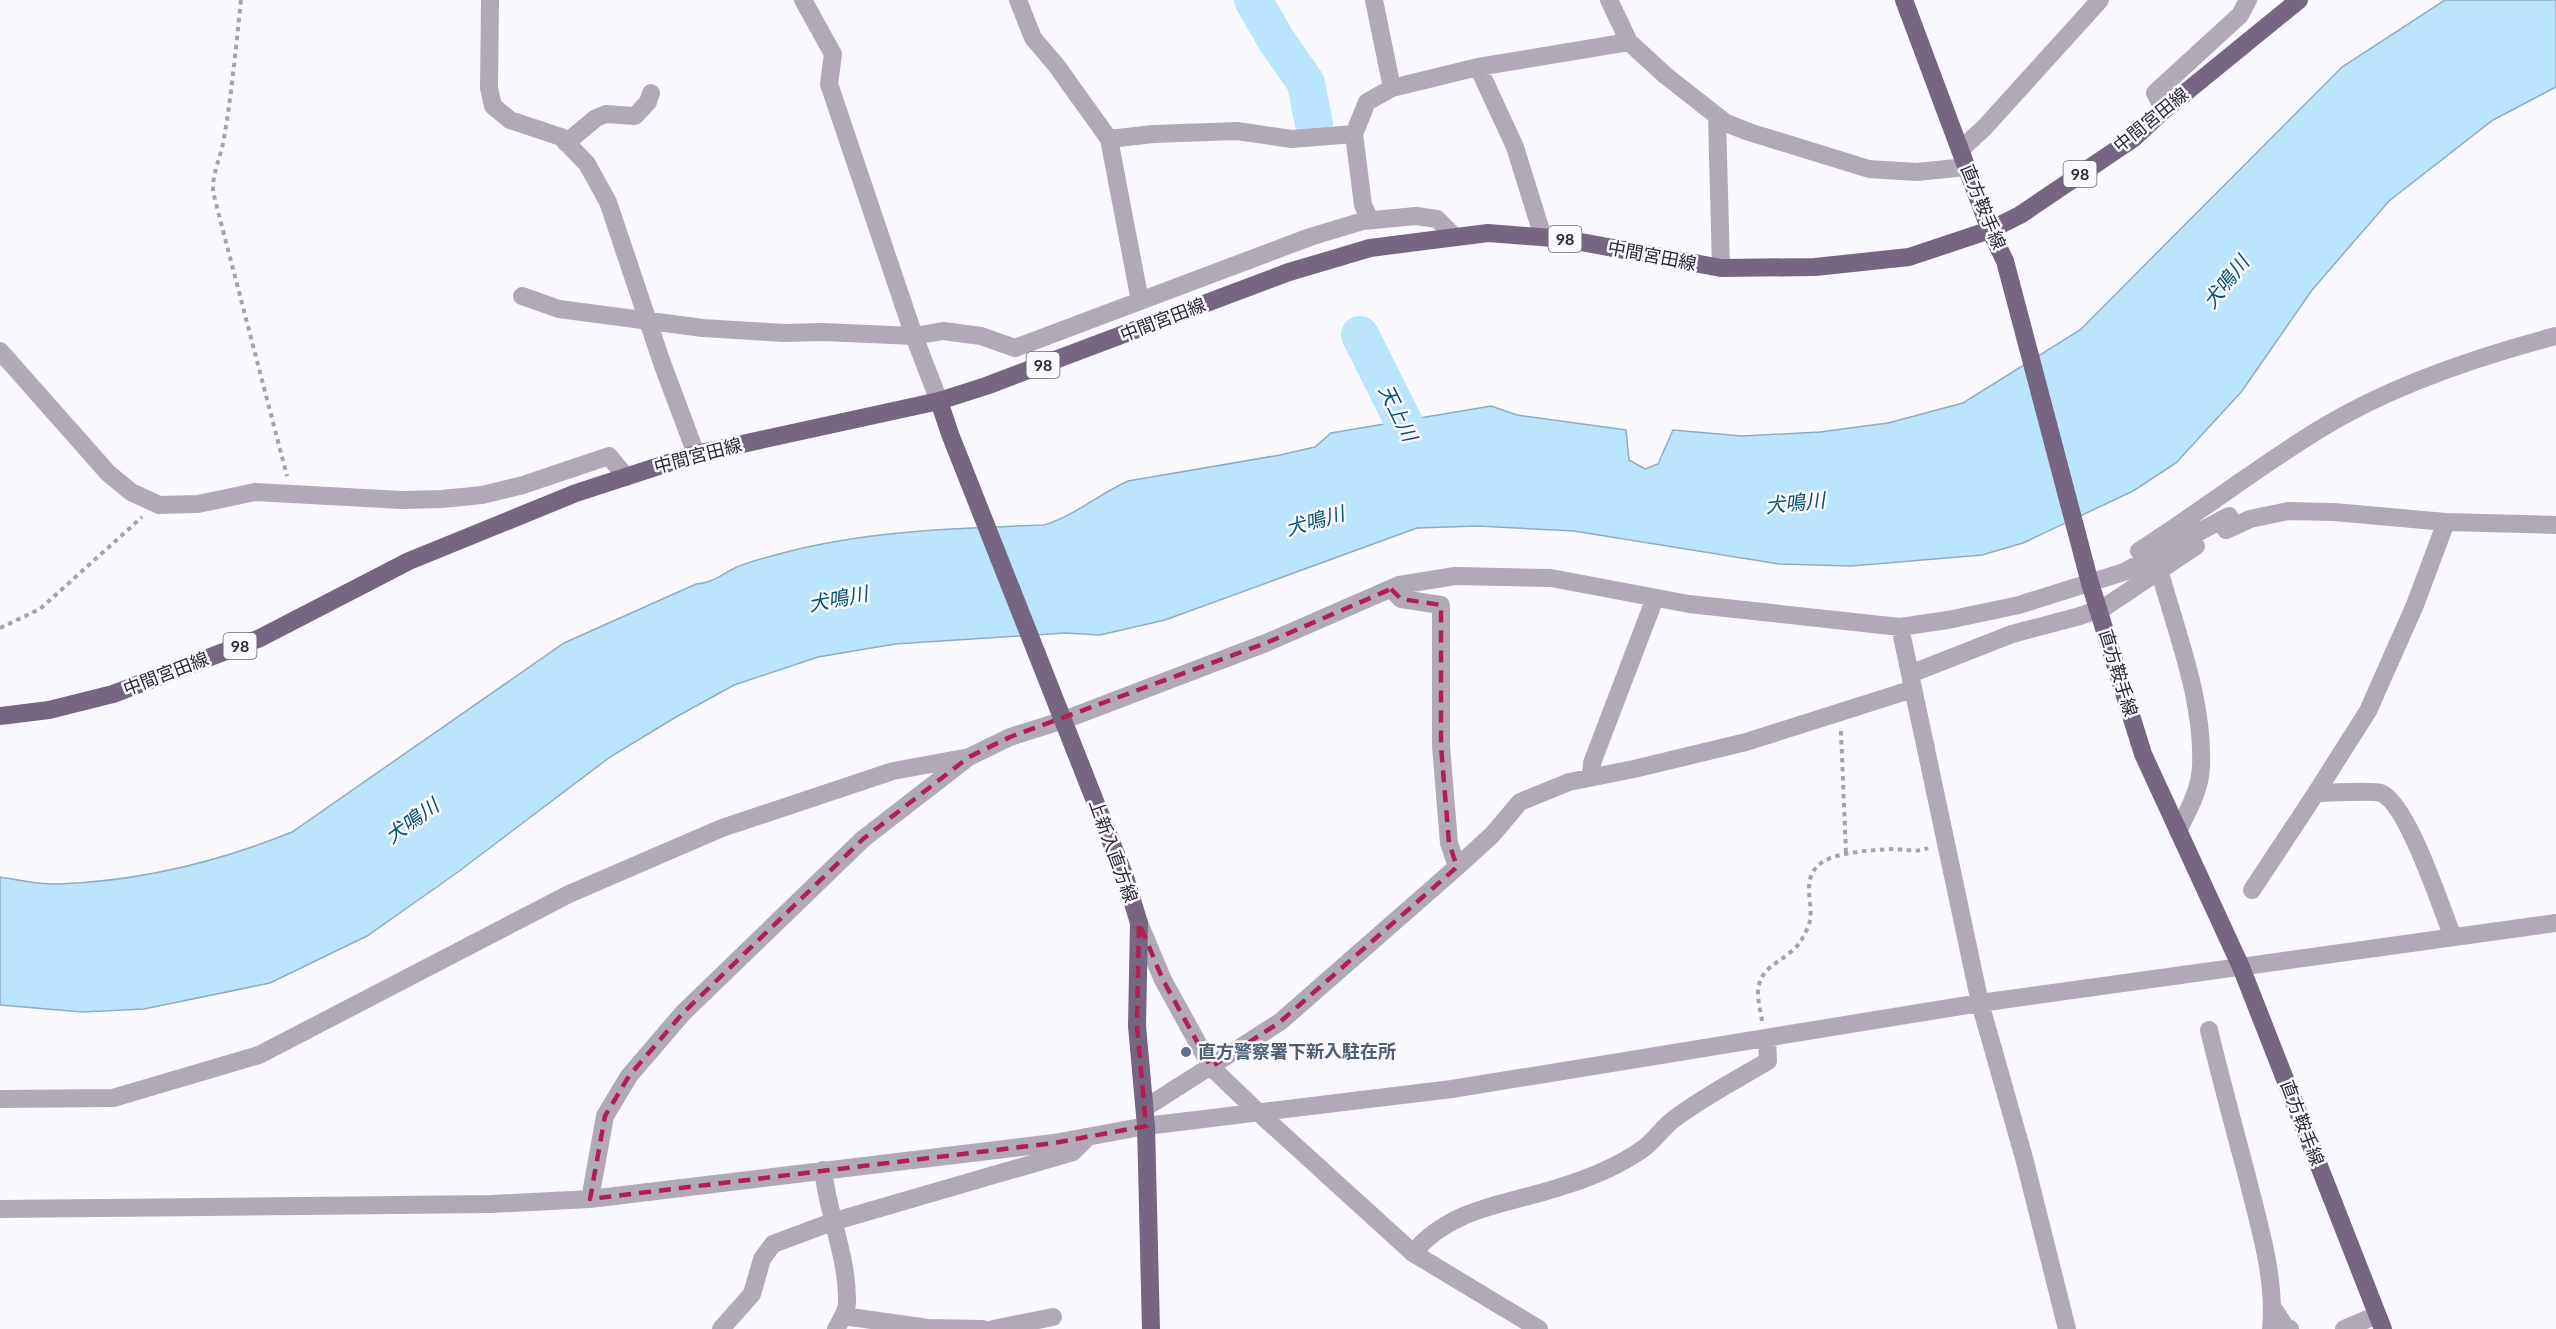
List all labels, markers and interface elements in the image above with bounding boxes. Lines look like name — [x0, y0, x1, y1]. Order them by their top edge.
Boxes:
street label: 中間宮田線 — [2108, 82, 2192, 156]
street label: 直方鞍手線 — [1957, 161, 2011, 252]
road number: 98 — [2064, 161, 2096, 187]
road number: 98 — [1548, 226, 1582, 252]
street label: 中間宮田線 — [1606, 236, 1698, 274]
water label: 犬鳴川 — [2197, 249, 2254, 312]
street label: 中間宮田線 — [1117, 293, 1209, 345]
road number: 98 — [1026, 352, 1060, 378]
water label: 天上川 — [1375, 380, 1424, 447]
street label: 中間宮田線 — [651, 433, 744, 477]
water label: 犬鳴川 — [1764, 487, 1828, 517]
water label: 犬鳴川 — [1283, 500, 1349, 540]
water label: 犬鳴川 — [806, 580, 872, 616]
street label: 直方鞍手線 — [2095, 626, 2143, 719]
road number: 98 — [224, 633, 256, 659]
street label: 中間宮田線 — [120, 647, 212, 699]
water label: 犬鳴川 — [380, 792, 444, 848]
street label: 上新入直方線 — [1085, 796, 1143, 905]
place label: 直方警察署下新入駐在所 — [1198, 1040, 1396, 1062]
marker: 直方警察署下新入駐在所 — [1179, 1045, 1193, 1059]
street label: 直方鞍手線 — [2277, 1077, 2329, 1169]

